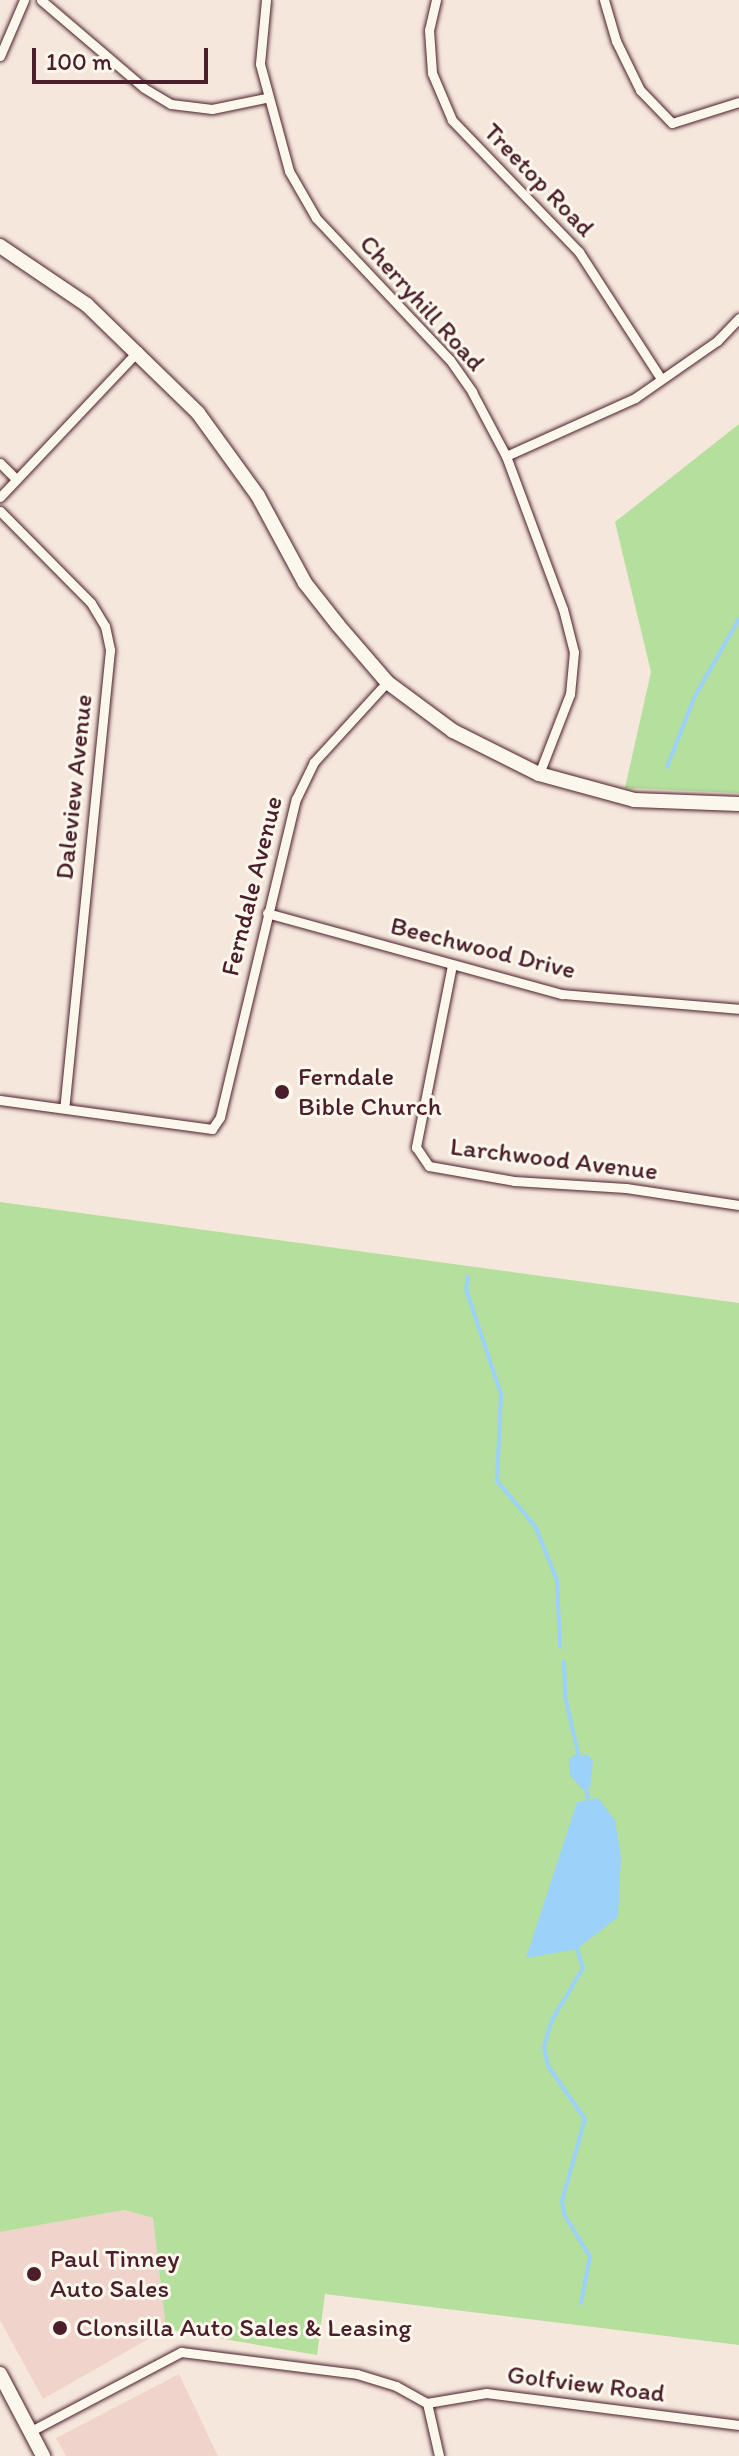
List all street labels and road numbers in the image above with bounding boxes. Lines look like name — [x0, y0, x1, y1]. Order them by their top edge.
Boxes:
street label: Treetop Road — [477, 117, 601, 243]
street label: Cherryhill Road — [353, 229, 491, 377]
street label: Daleview Avenue — [49, 693, 99, 881]
street label: Ferndale Avenue — [215, 793, 289, 979]
street label: Beechwood Drive — [387, 910, 579, 986]
street label: Larchwood Avenue — [449, 1131, 659, 1187]
street label: Golfview Road — [505, 2359, 667, 2409]

